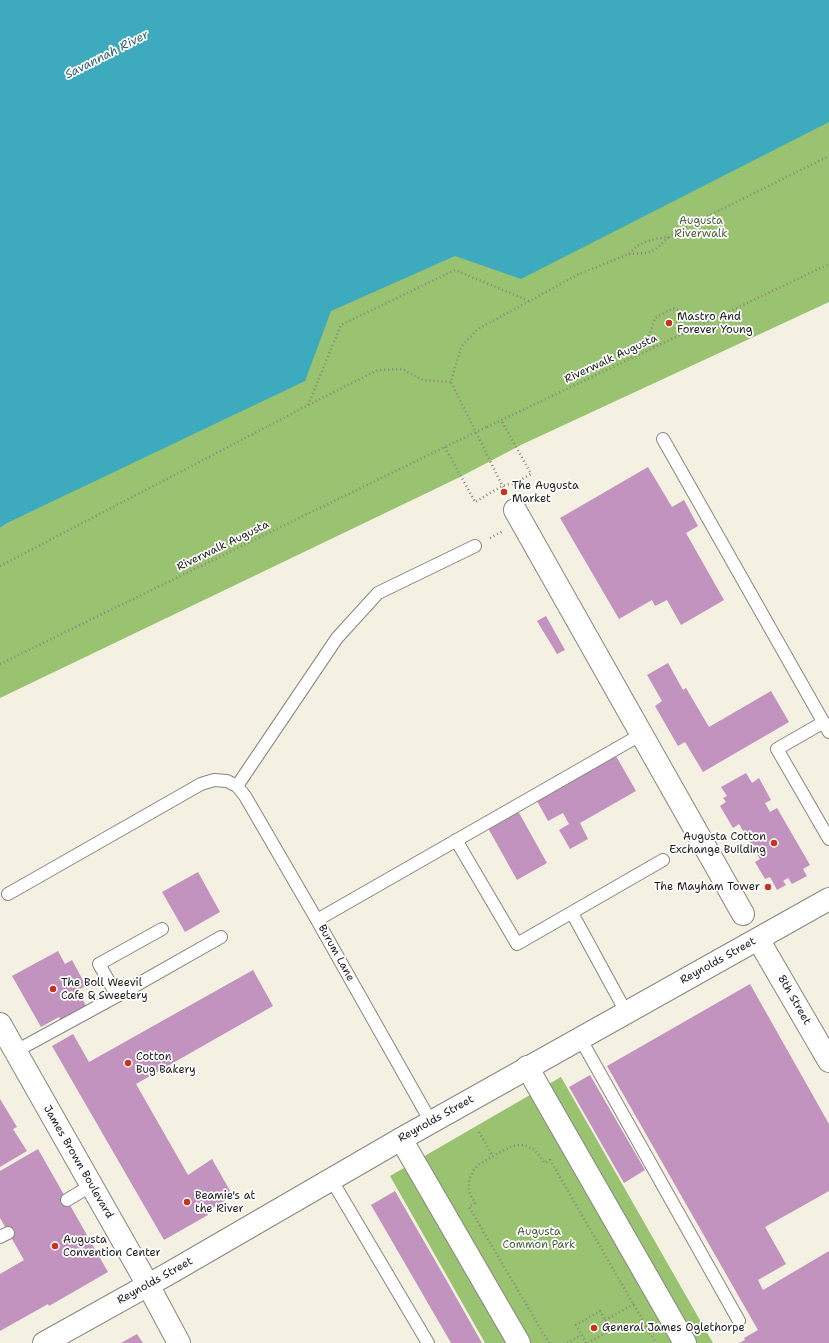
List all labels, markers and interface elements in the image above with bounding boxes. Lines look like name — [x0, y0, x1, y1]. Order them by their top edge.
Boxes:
water label: Savannah River — [63, 28, 151, 82]
park label: Augusta Riverwalk — [674, 214, 728, 240]
place label: Mastro And Forever Young — [677, 310, 752, 336]
marker: Mastro And Forever Young — [664, 318, 674, 328]
street label: Riverwalk Augusta — [563, 332, 659, 386]
place label: The Augusta Market — [512, 479, 579, 505]
marker: The Augusta Market — [499, 487, 509, 497]
street label: Riverwalk Augusta — [175, 518, 271, 574]
place label: Augusta Cotton Exchange Building — [669, 830, 766, 856]
marker: Augusta Cotton Exchange Building — [769, 838, 779, 848]
place label: The Mayham Tower — [654, 880, 760, 894]
marker: The Mayham Tower — [763, 882, 773, 892]
street label: Burum Lane — [315, 922, 357, 984]
street label: Reynolds Street — [678, 935, 758, 987]
street label: 8th Street — [775, 973, 813, 1027]
place label: The Boll Weevil Cafe & Sweetery — [61, 976, 148, 1002]
marker: The Boll Weevil Cafe & Sweetery — [48, 984, 58, 994]
place label: Cotton Bug Bakery — [136, 1050, 196, 1076]
marker: Cotton Bug Bakery — [123, 1058, 133, 1068]
street label: Reynolds Street — [396, 1093, 476, 1145]
street label: James Brown Boulevard — [40, 1103, 116, 1221]
place label: Beamie's at the River — [195, 1189, 255, 1215]
marker: Beamie's at the River — [182, 1197, 192, 1207]
park label: Augusta Common Park — [503, 1225, 575, 1251]
place label: Augusta Convention Center — [63, 1233, 161, 1259]
marker: Augusta Convention Center — [50, 1241, 60, 1251]
street label: Reynolds Street — [115, 1255, 195, 1307]
place label: General James Oglethorpe — [602, 1321, 745, 1335]
marker: General James Oglethorpe — [589, 1323, 599, 1333]

